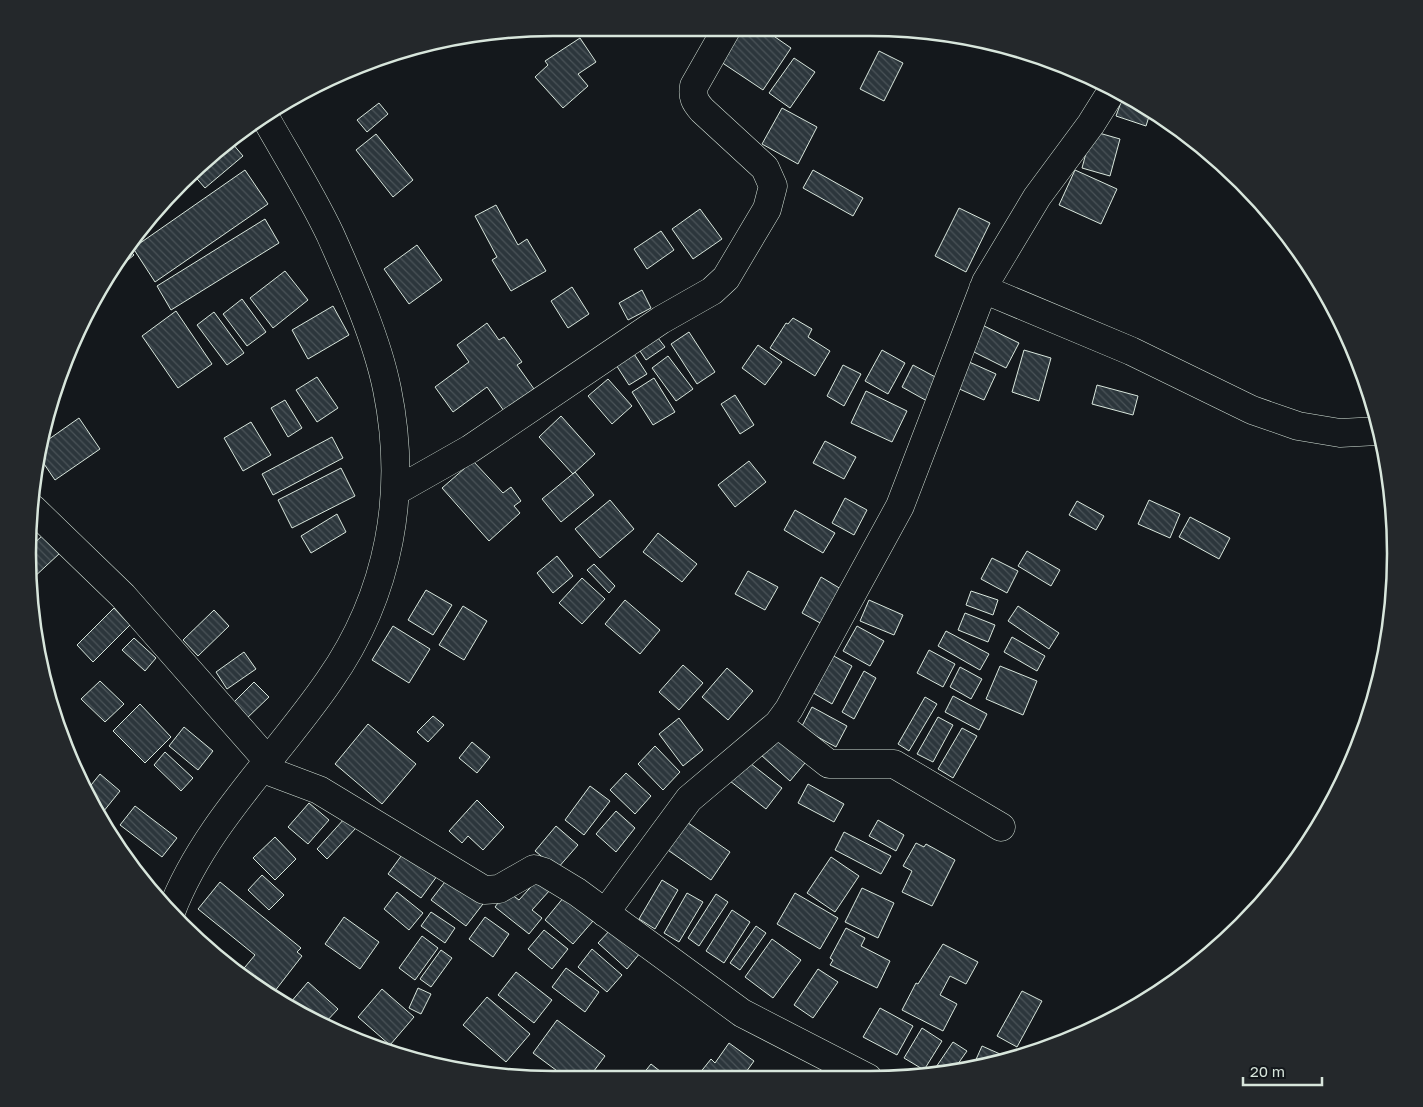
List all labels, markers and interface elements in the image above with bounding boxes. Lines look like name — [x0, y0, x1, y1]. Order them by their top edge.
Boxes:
scale bar — [1243, 1054, 1322, 1086]
text: 20 m — [1250, 1062, 1285, 1080]

